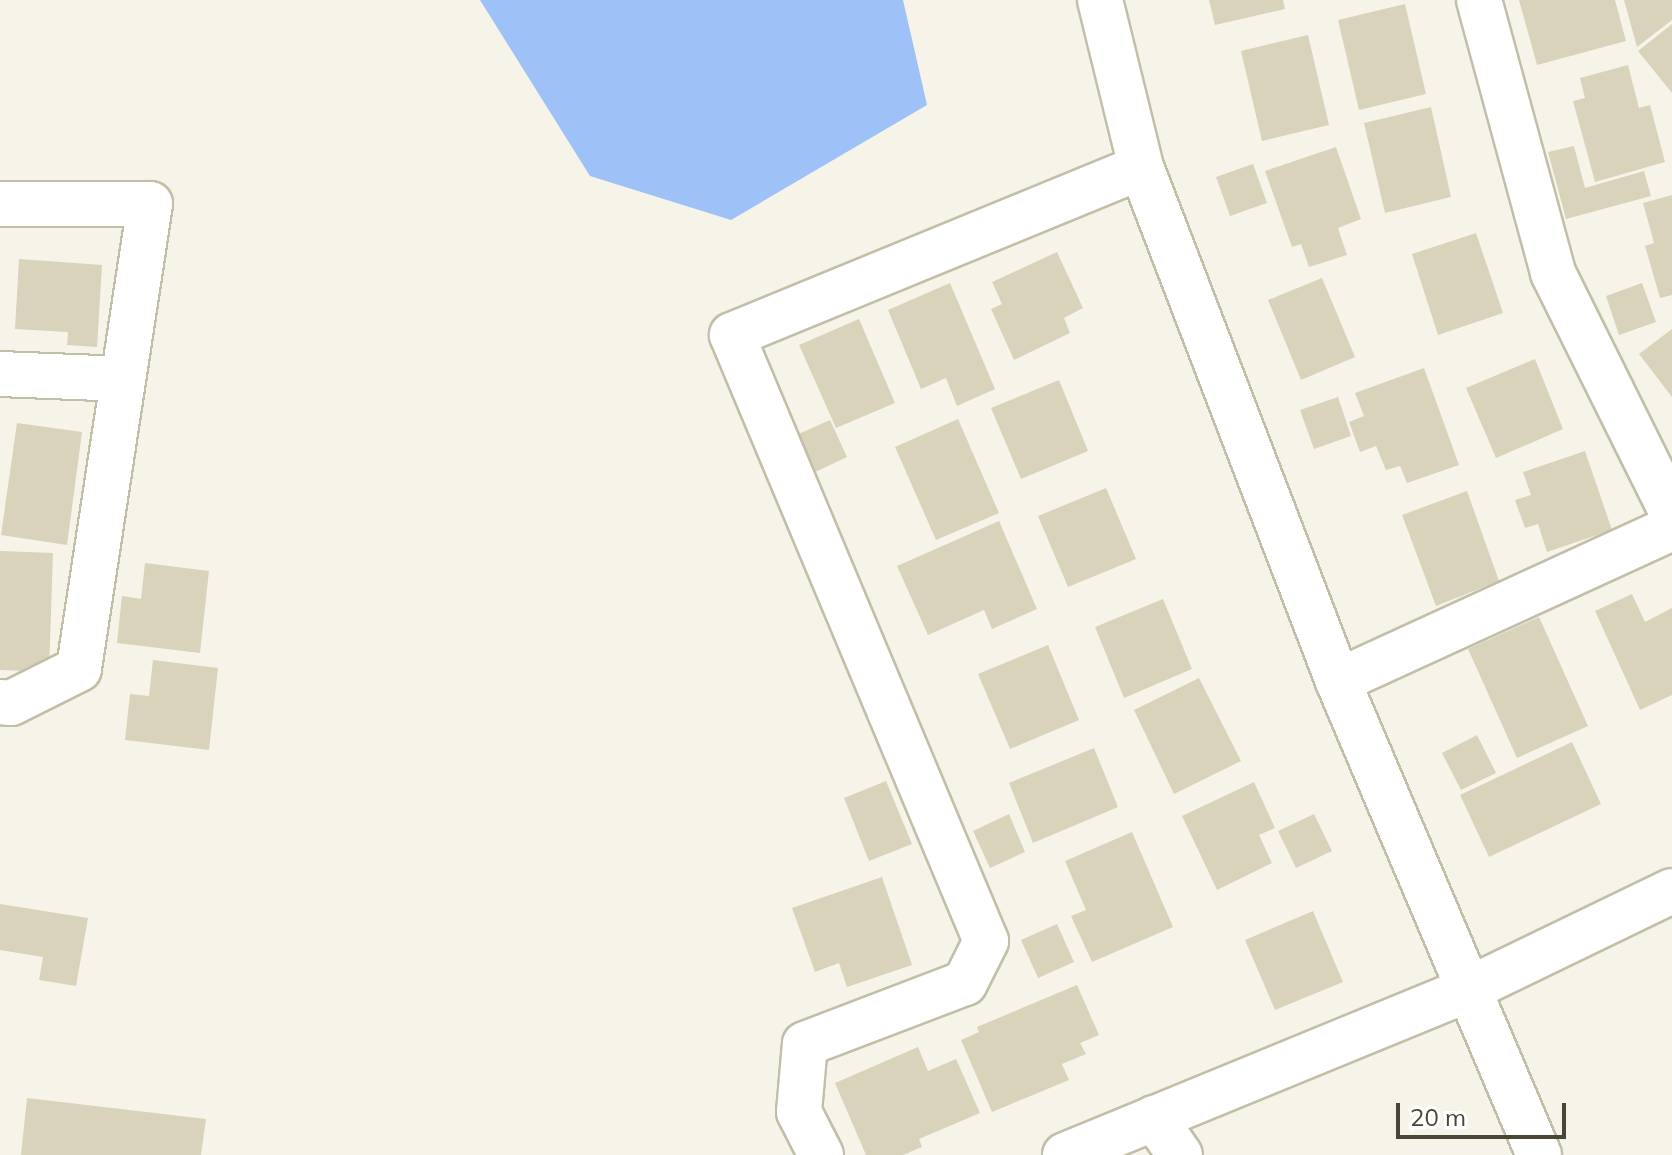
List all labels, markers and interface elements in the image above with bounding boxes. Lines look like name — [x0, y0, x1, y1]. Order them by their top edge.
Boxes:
scale bar — [1400, 1087, 1570, 1137]
text: 20 m — [1410, 1102, 1466, 1132]

